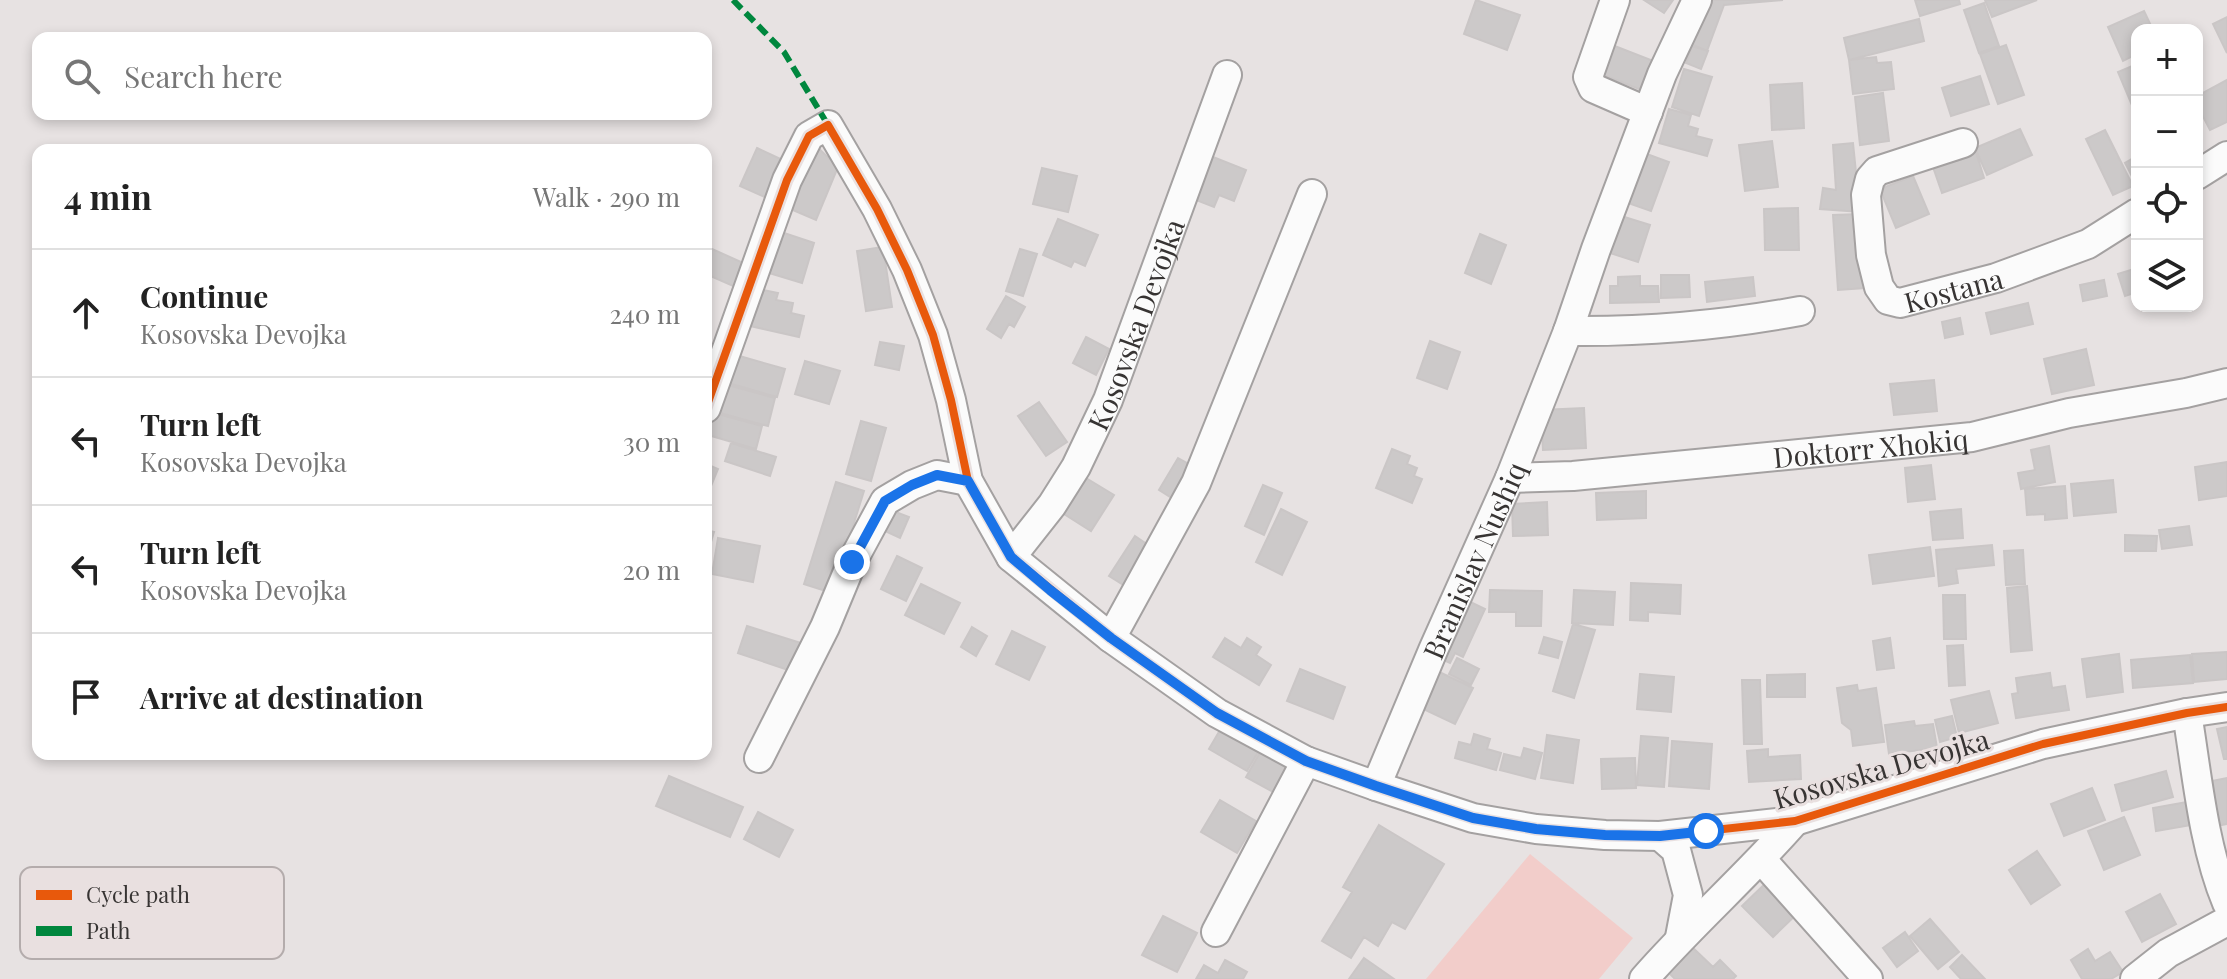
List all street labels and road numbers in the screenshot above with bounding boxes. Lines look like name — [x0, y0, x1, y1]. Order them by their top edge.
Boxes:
street label: Kosovska Devojka — [1078, 213, 1191, 436]
street label: Kostana — [1900, 259, 2007, 320]
street label: Doktorr Xhokiq — [1771, 419, 1970, 475]
street label: Branislav Nushiq — [1413, 456, 1533, 664]
street label: Kosovska Devojka — [1769, 720, 1993, 816]

